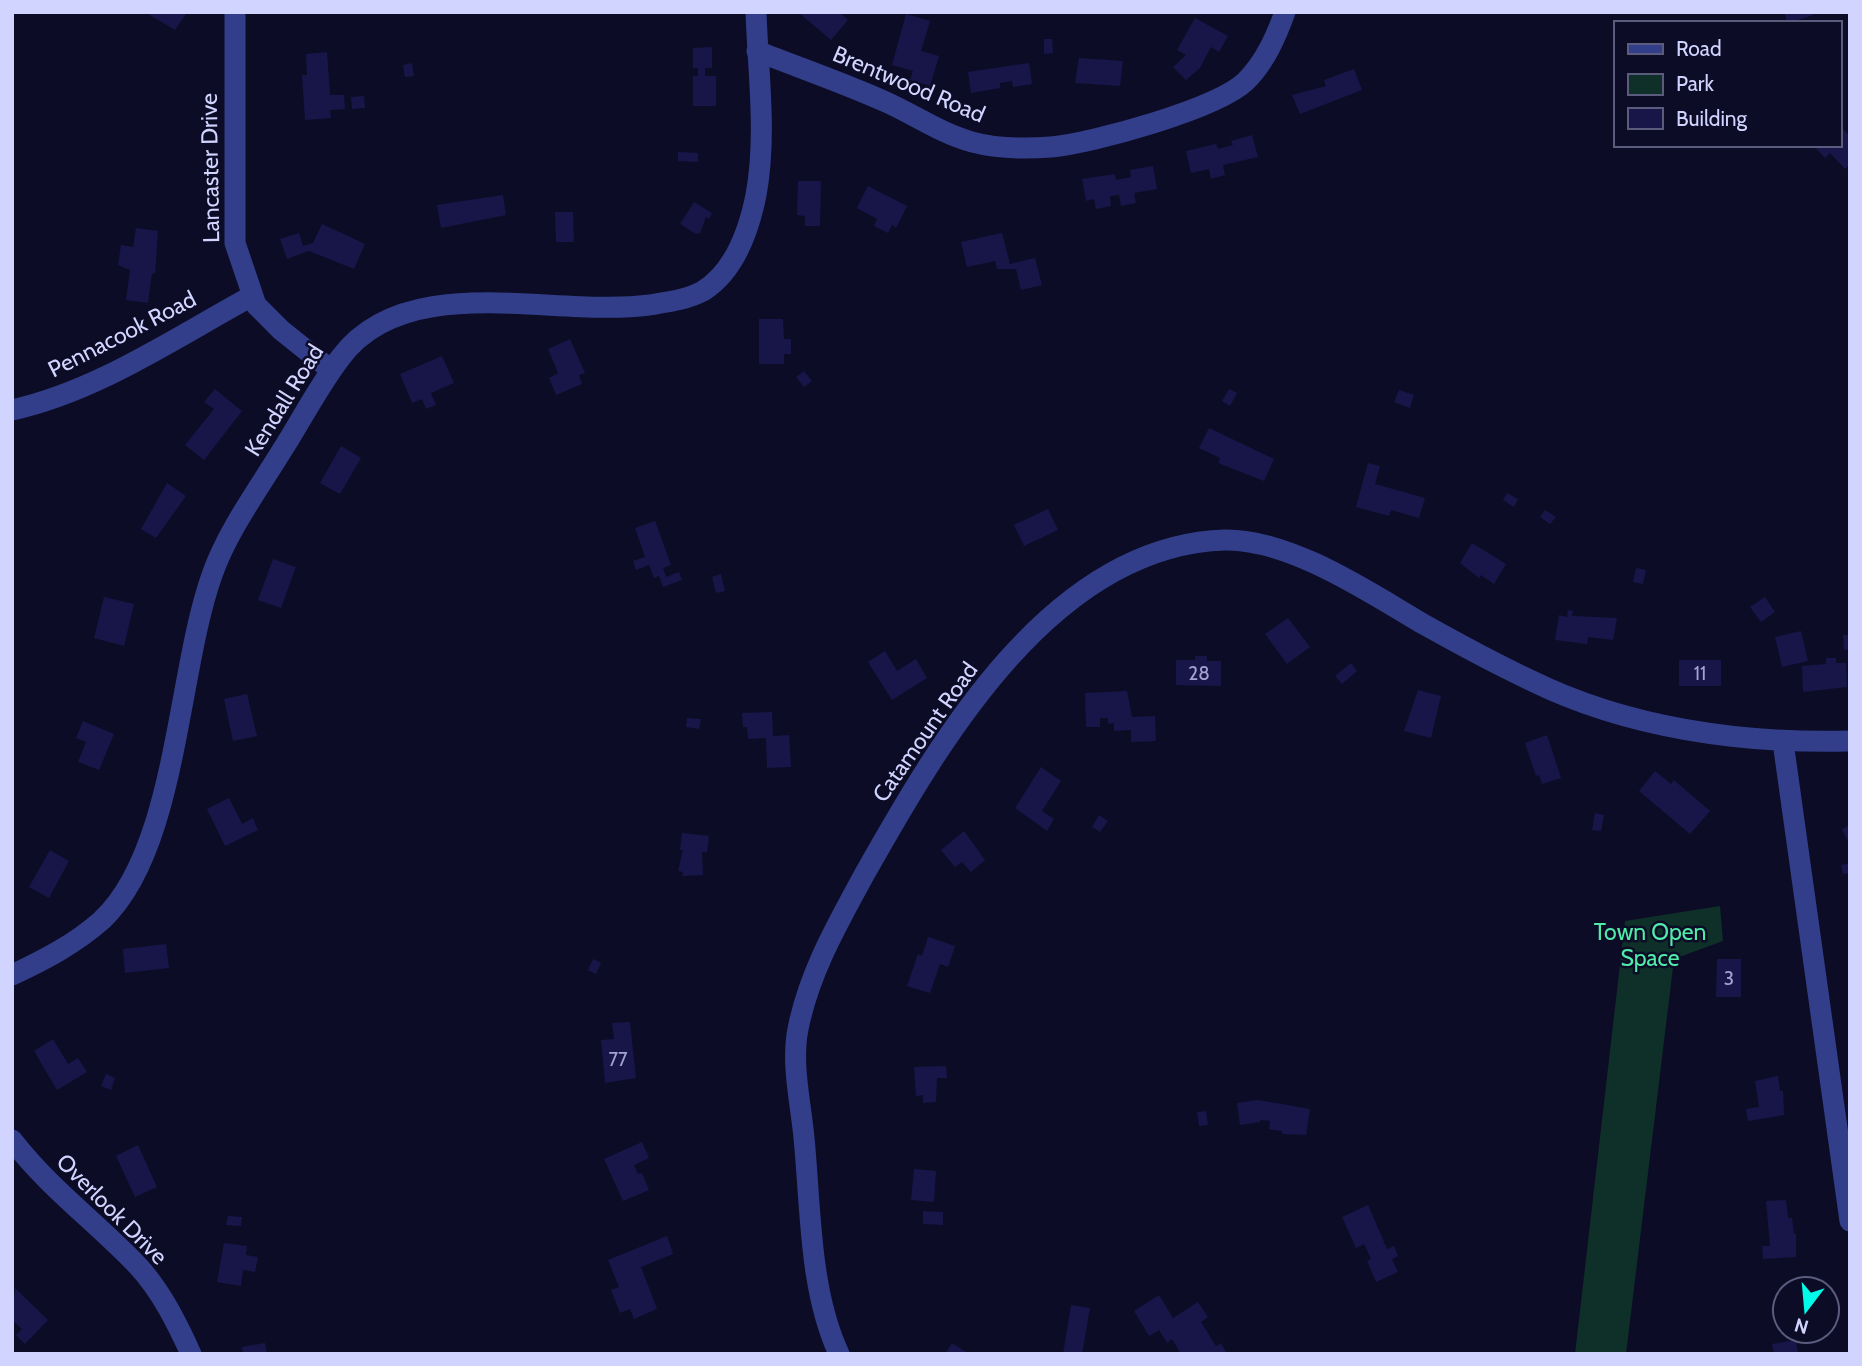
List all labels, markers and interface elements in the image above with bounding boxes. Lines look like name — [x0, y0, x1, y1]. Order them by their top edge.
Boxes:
legend — [1614, 21, 1841, 147]
text: Road — [1676, 36, 1722, 61]
street label: Brentwood Road — [829, 39, 989, 129]
text: Park — [1676, 71, 1714, 96]
street label: Lancaster Drive — [195, 93, 225, 243]
text: Building — [1676, 106, 1748, 131]
street label: Pennacook Road — [43, 285, 201, 383]
street label: Kendall Road — [239, 339, 329, 461]
street label: Catamount Road — [866, 657, 984, 807]
house number: 28 — [1188, 662, 1210, 685]
house number: 11 — [1694, 662, 1706, 685]
park label: Town Open Space — [1594, 918, 1706, 972]
house number: 3 — [1724, 967, 1734, 990]
house number: 77 — [608, 1048, 628, 1071]
street label: Overlook Drive — [51, 1148, 174, 1271]
north arrow — [1771, 1275, 1841, 1345]
text: N — [1792, 1313, 1811, 1339]

